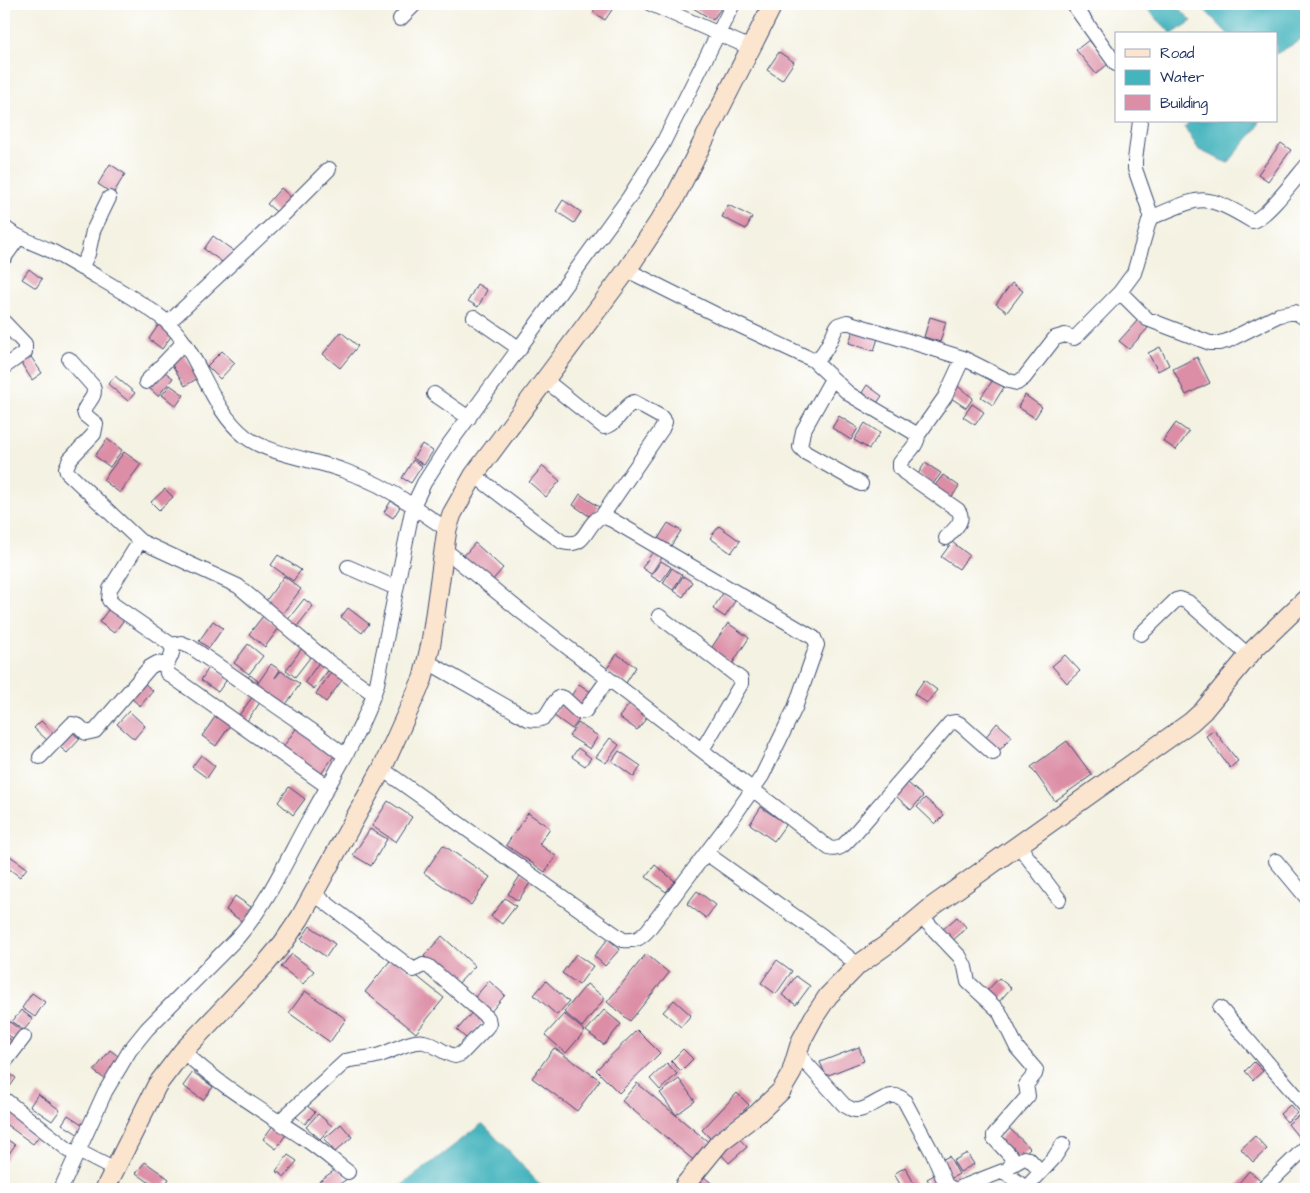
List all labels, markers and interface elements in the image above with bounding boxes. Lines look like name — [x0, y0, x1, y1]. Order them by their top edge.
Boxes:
legend — [1115, 32, 1278, 122]
text: Road — [1160, 43, 1195, 64]
text: Water — [1160, 67, 1204, 88]
text: Building — [1160, 93, 1208, 115]

